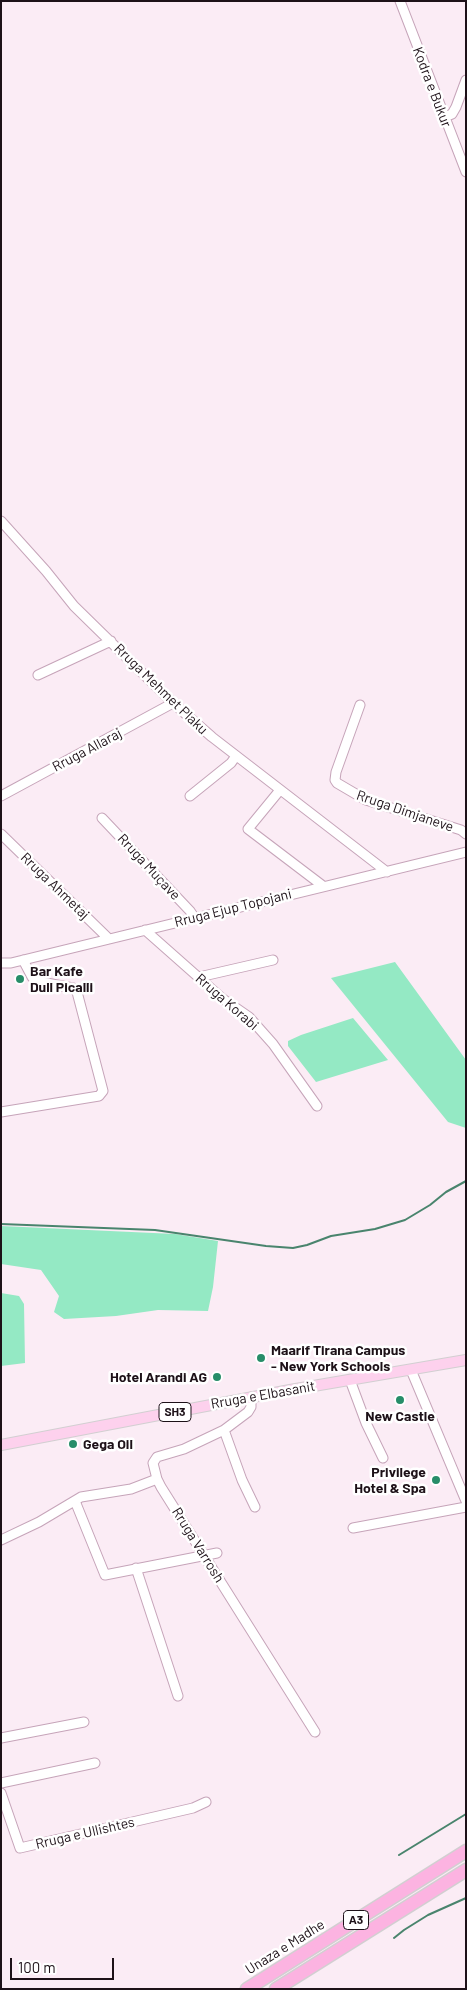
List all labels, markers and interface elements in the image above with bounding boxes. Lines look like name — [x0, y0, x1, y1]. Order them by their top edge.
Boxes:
street label: Kodra e Bukur — [409, 44, 455, 130]
street label: Rruga Mehmet Plaku — [111, 640, 211, 738]
street label: Rruga Allaraj — [49, 725, 125, 775]
street label: Rruga Dimjaneve — [354, 787, 456, 835]
street label: Rruga Muçave — [114, 830, 184, 904]
street label: Rruga Ahmetaj — [17, 849, 93, 923]
street label: Rruga Ejup Topojani — [173, 885, 293, 931]
place label: Bar Kafe Dull Picalli — [30, 963, 93, 996]
street label: Rruga Korabi — [192, 970, 262, 1034]
marker: Bar Kafe Dull Picalli — [14, 973, 26, 985]
place label: Maarif Tirana Campus - New York Schools — [271, 1342, 405, 1374]
marker: Maarif Tirana Campus - New York Schools — [255, 1352, 267, 1364]
place label: Hotel Arandi AG — [110, 1369, 207, 1385]
marker: Hotel Arandi AG — [211, 1371, 223, 1383]
street label: Rruga e Elbasanit — [210, 1378, 316, 1412]
marker: New Castle — [394, 1394, 406, 1406]
road number: SH3 — [159, 1402, 191, 1421]
place label: New Castle — [365, 1408, 435, 1424]
place label: Gega Oil — [83, 1436, 133, 1452]
marker: Gega Oil — [67, 1438, 79, 1450]
place label: Privilege Hotel & Spa — [354, 1464, 426, 1496]
marker: Privilege Hotel & Spa — [430, 1474, 442, 1486]
street label: Rruga Varrosh — [168, 1504, 228, 1586]
street label: Rruga e Ullishtes — [34, 1813, 136, 1853]
road number: A3 — [344, 1910, 368, 1930]
street label: Unaza e Madhe — [242, 1916, 328, 1978]
scale bar — [12, 1948, 116, 1980]
text: 100 m — [18, 1958, 56, 1976]

